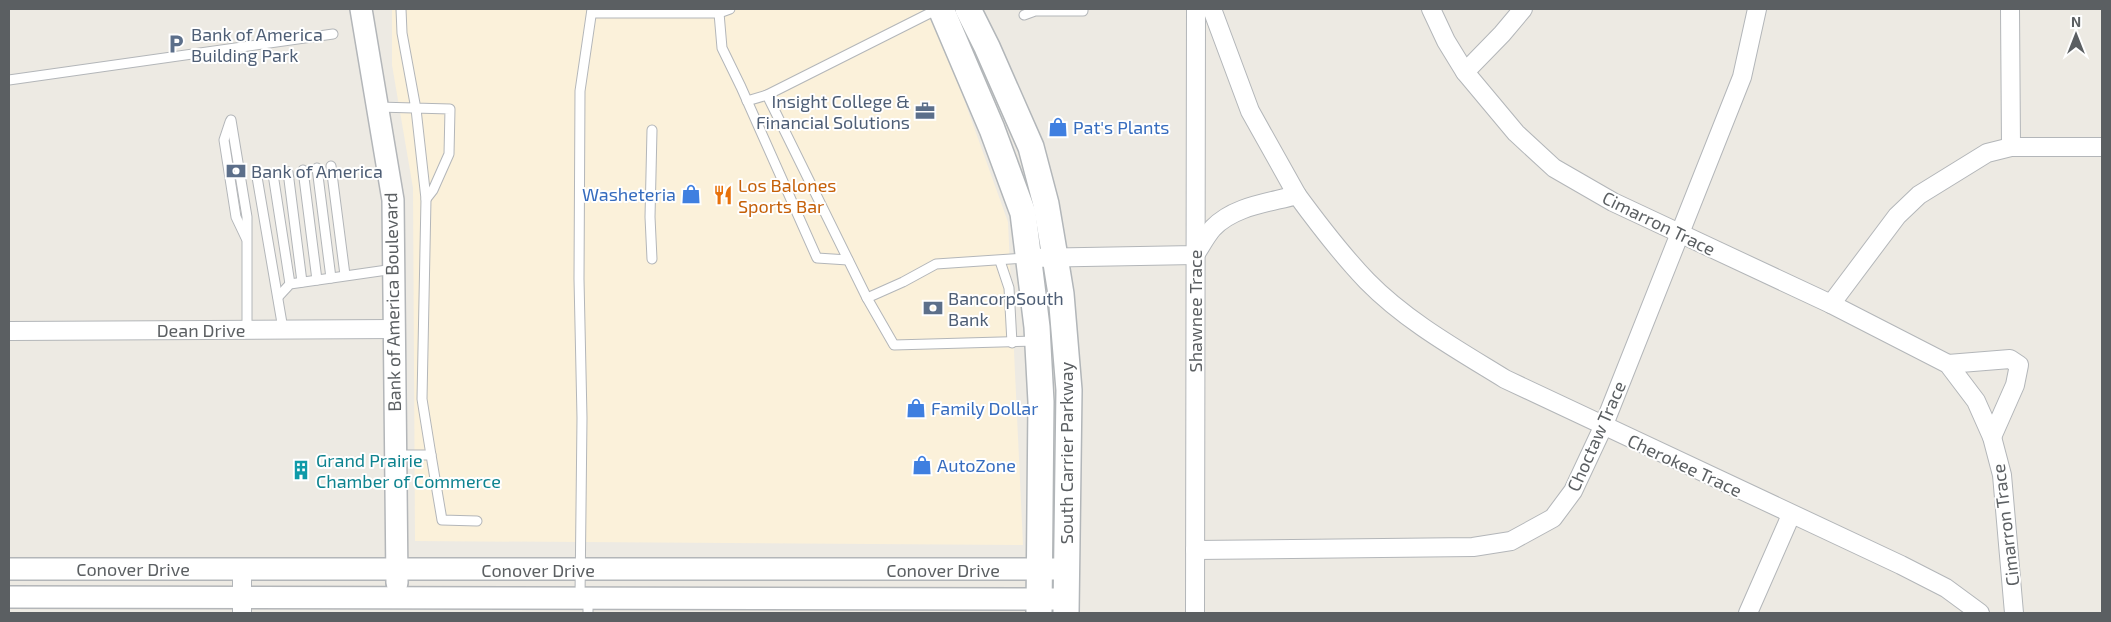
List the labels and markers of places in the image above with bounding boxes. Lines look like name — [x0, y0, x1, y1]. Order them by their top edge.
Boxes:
place label: Bank of America Building Park — [191, 23, 323, 66]
parking icon: Bank of America Building Park — [165, 33, 187, 55]
place label: Insight College & Financial Solutions — [756, 90, 910, 133]
office icon: Insight College & Financial Solutions — [914, 100, 936, 122]
shop icon: Pat's Plants — [1047, 116, 1069, 138]
place label: Pat's Plants — [1073, 116, 1170, 138]
bank icon: Bank of America — [225, 160, 247, 182]
place label: Bank of America — [251, 160, 383, 182]
place label: Los Balones Sports Bar — [738, 174, 836, 217]
place label: Washeteria — [582, 183, 676, 205]
shop icon: Washeteria — [680, 183, 702, 205]
restaurant icon: Los Balones Sports Bar — [712, 184, 734, 206]
place label: BancorpSouth Bank — [948, 287, 1064, 330]
bank icon: BancorpSouth Bank — [922, 297, 944, 319]
shop icon: Family Dollar — [905, 397, 927, 419]
place label: Family Dollar — [931, 397, 1038, 419]
place label: Grand Prairie Chamber of Commerce — [316, 449, 501, 492]
shop icon: AutoZone — [911, 454, 933, 476]
place label: AutoZone — [937, 454, 1016, 476]
building icon: Grand Prairie Chamber of Commerce — [290, 459, 312, 481]

